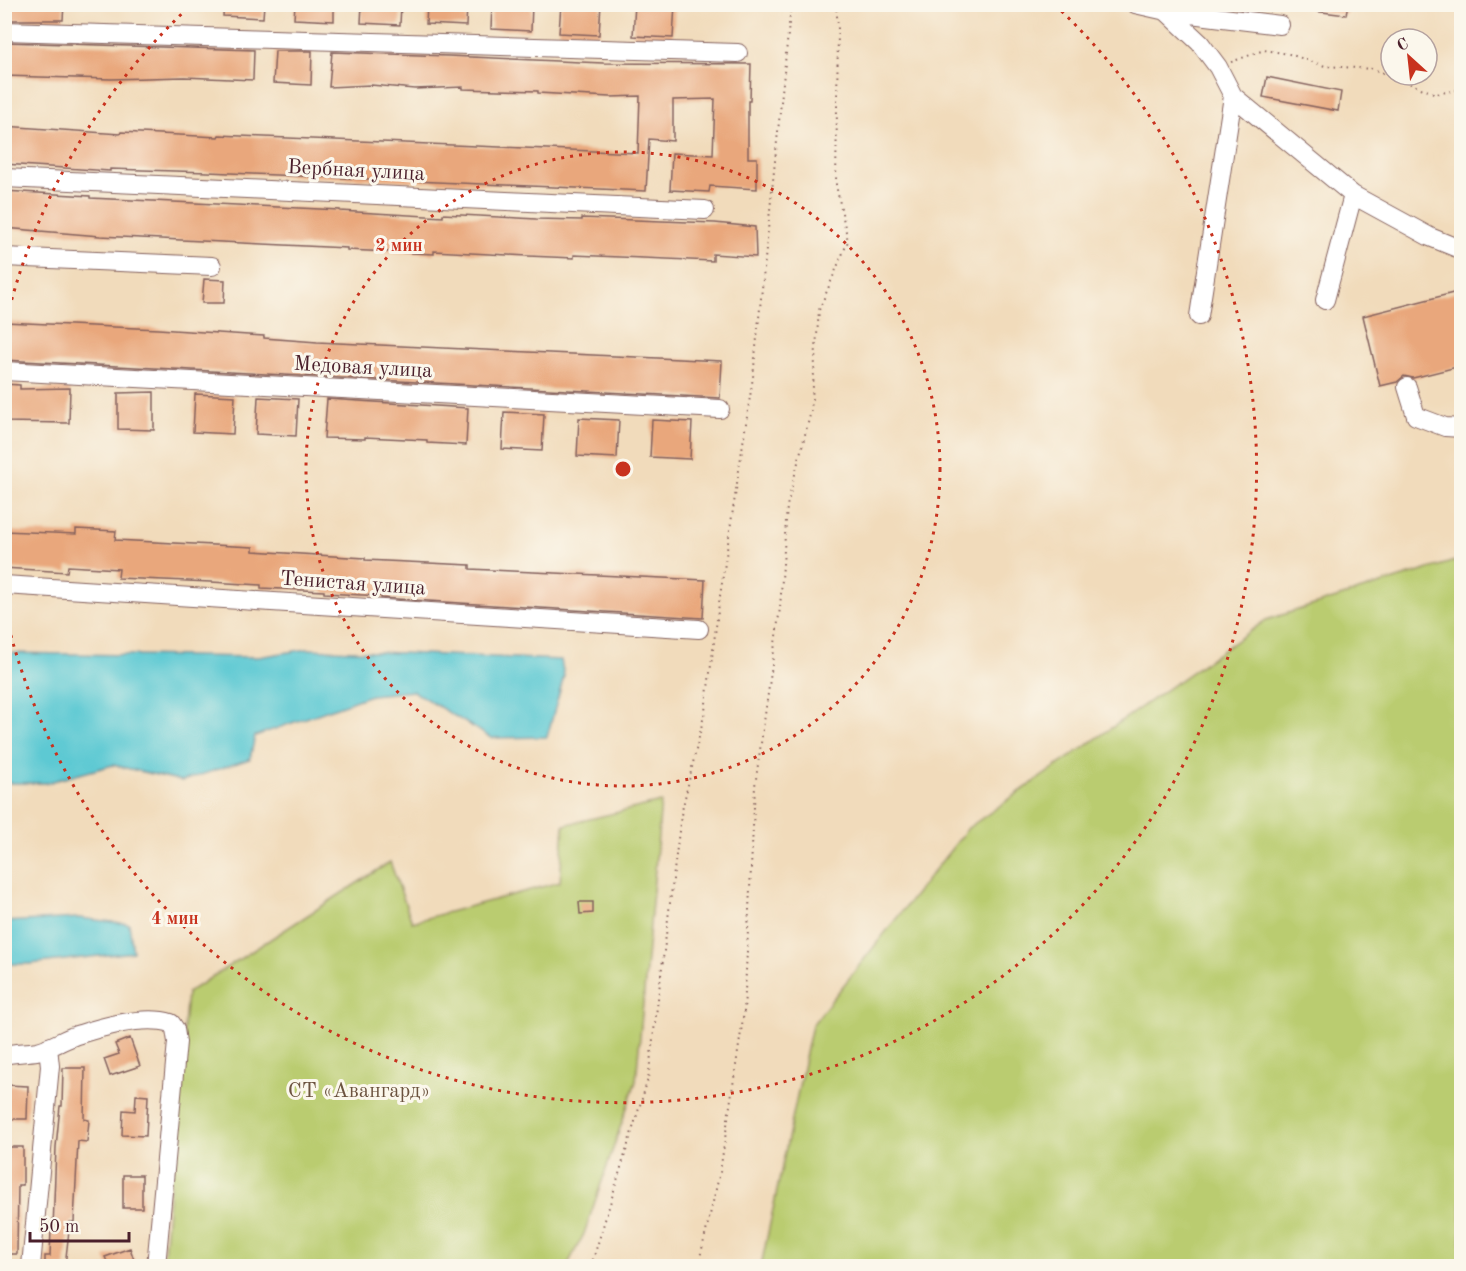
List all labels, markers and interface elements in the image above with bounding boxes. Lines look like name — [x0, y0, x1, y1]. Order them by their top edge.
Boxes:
north arrow — [1379, 27, 1439, 87]
text: С — [1395, 36, 1411, 55]
street label: Вербная улица — [287, 157, 425, 185]
text: 2 мин — [375, 237, 423, 255]
street label: Медовая улица — [293, 354, 433, 382]
centre of rings — [613, 459, 633, 479]
street label: Тенистая улица — [279, 568, 427, 600]
text: 4 мин — [151, 910, 199, 928]
park label: СТ «Авангард» — [288, 1081, 430, 1102]
scale bar — [30, 1205, 129, 1243]
text: 50 m — [39, 1218, 79, 1236]

